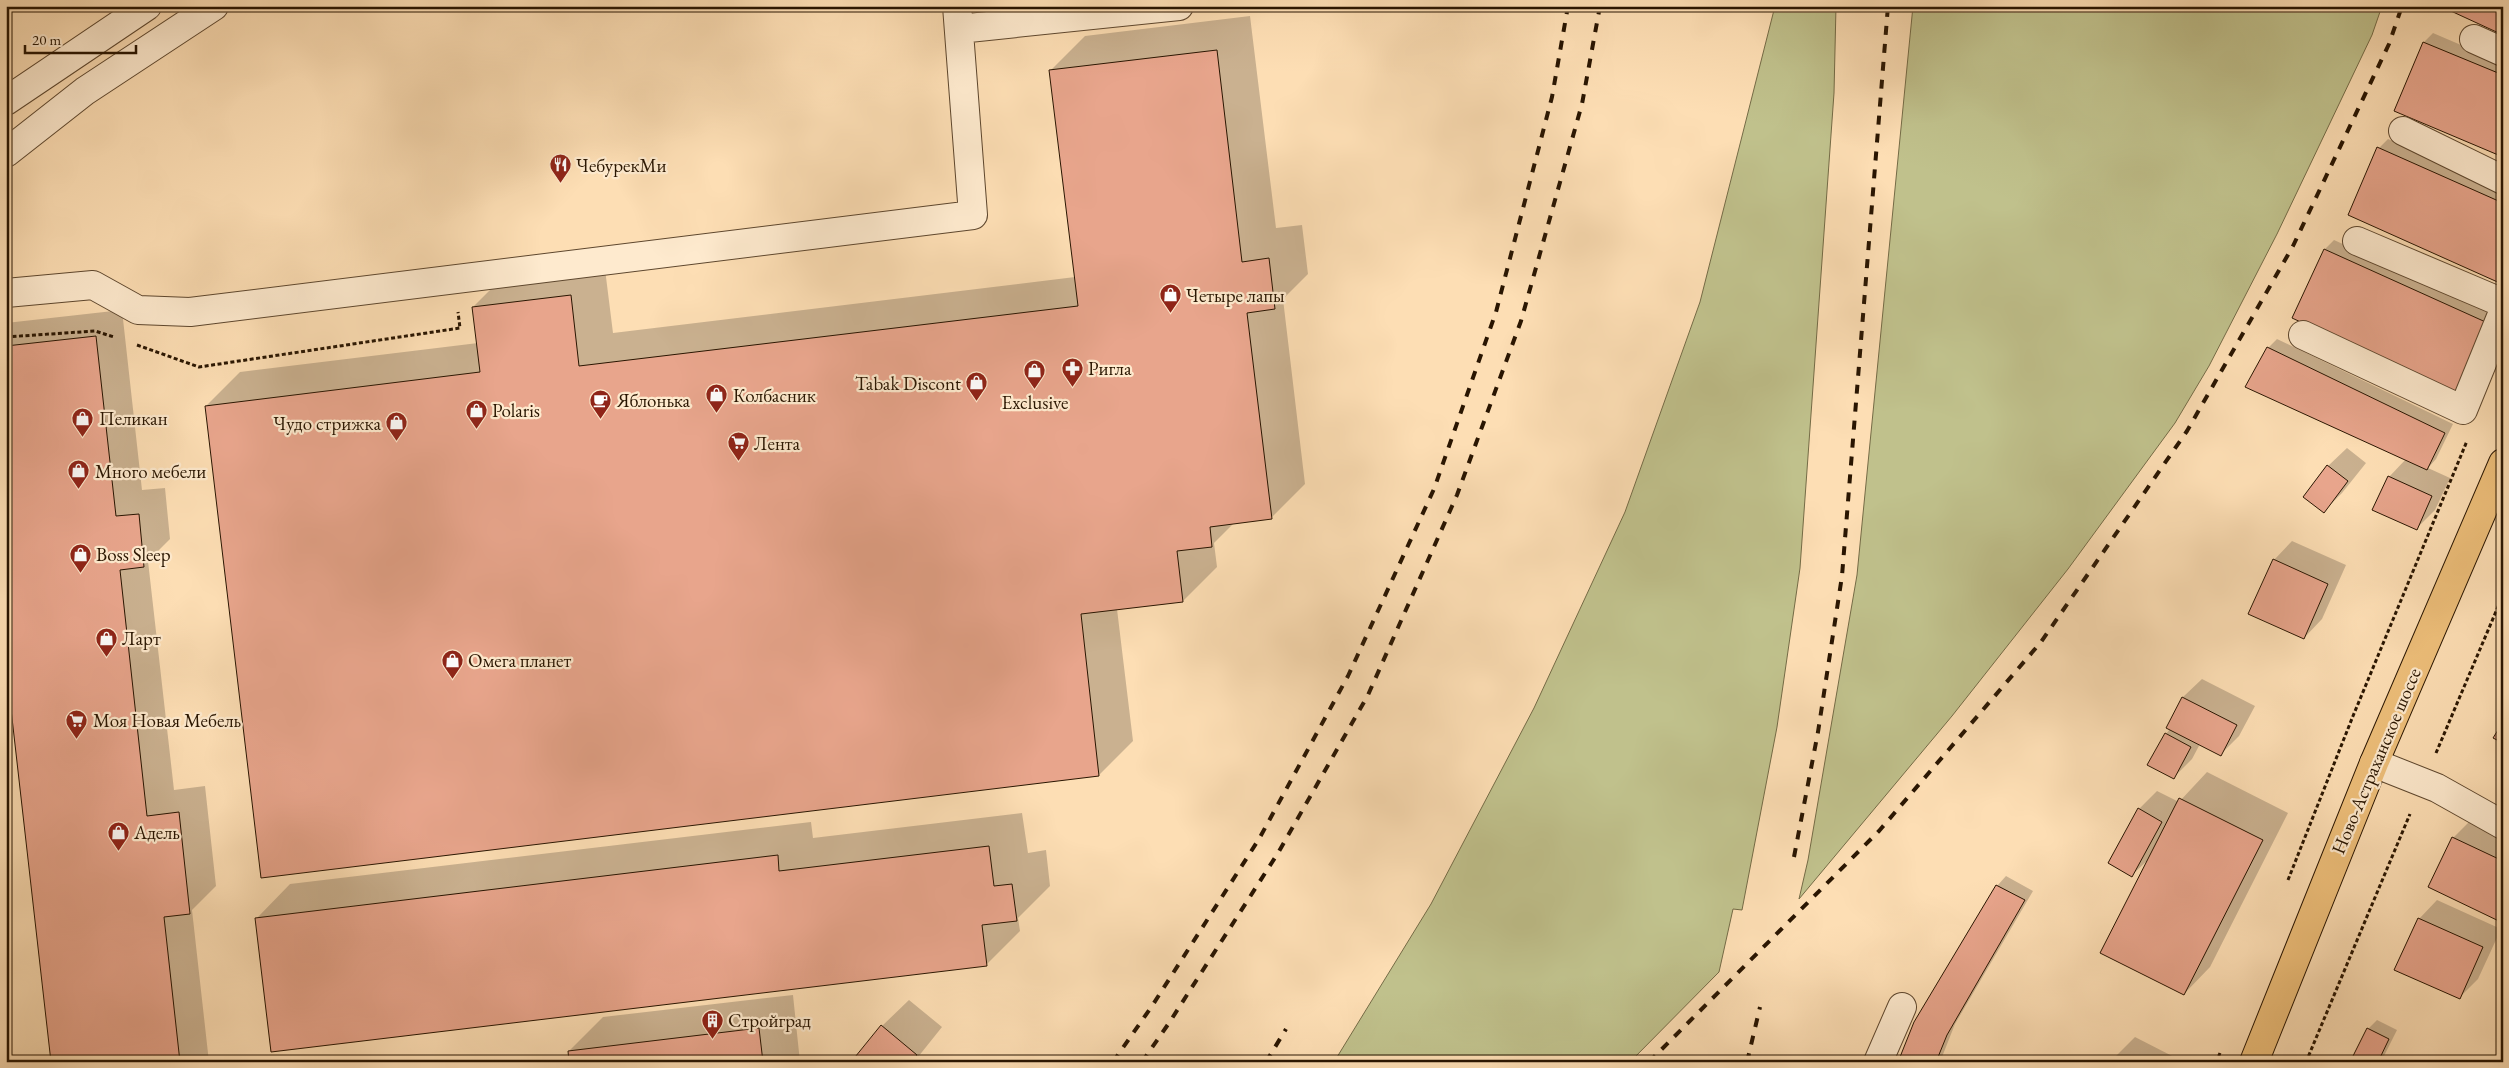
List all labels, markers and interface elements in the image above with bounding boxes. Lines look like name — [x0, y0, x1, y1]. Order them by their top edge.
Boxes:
scale bar — [25, 22, 136, 54]
text: 20 m — [32, 30, 61, 49]
restaurant icon: ЧебурекМи — [548, 153, 572, 184]
place label: ЧебурекМи — [576, 153, 667, 178]
shop icon: Четыре лапы — [1158, 283, 1182, 314]
place label: Четыре лапы — [1186, 283, 1285, 308]
pharmacy icon: Ригла — [1060, 356, 1084, 387]
place label: Ригла — [1088, 356, 1132, 381]
shop icon: Exclusive — [1023, 359, 1047, 390]
place label: Tabak Discont — [855, 371, 961, 396]
shop icon: Tabak Discont — [965, 371, 989, 402]
shop icon: Колбасник — [705, 383, 729, 414]
place label: Колбасник — [733, 383, 816, 408]
cafe icon: Яблонька — [589, 388, 613, 419]
place label: Яблонька — [616, 388, 691, 413]
place label: Exclusive — [1002, 390, 1068, 415]
shop icon: Polaris — [464, 398, 488, 429]
place label: Polaris — [492, 398, 540, 423]
shop icon: Пеликан — [71, 406, 95, 437]
place label: Пеликан — [99, 406, 168, 431]
place label: Чудо стрижка — [273, 411, 381, 436]
shop icon: Чудо стрижка — [385, 411, 409, 442]
supermarket icon: Лента — [726, 431, 750, 462]
place label: Лента — [754, 431, 801, 456]
shop icon: Много мебели — [67, 459, 91, 490]
place label: Много мебели — [95, 459, 206, 484]
shop icon: Boss Sleep — [68, 542, 92, 573]
place label: Boss Sleep — [96, 542, 171, 567]
shop icon: Ларт — [94, 626, 118, 657]
place label: Ларт — [122, 626, 161, 651]
shop icon: Омега планет — [440, 648, 464, 679]
place label: Омега планет — [468, 648, 571, 673]
street label: Ново-Астраханское шоссе — [2325, 664, 2427, 858]
supermarket icon: Моя Новая Мебель — [65, 708, 89, 739]
place label: Моя Новая Мебель — [93, 708, 242, 733]
shop icon: Адель — [106, 820, 130, 851]
place label: Адель — [133, 820, 180, 845]
building icon: Стройград — [700, 1008, 724, 1039]
place label: Стройград — [728, 1008, 811, 1033]

